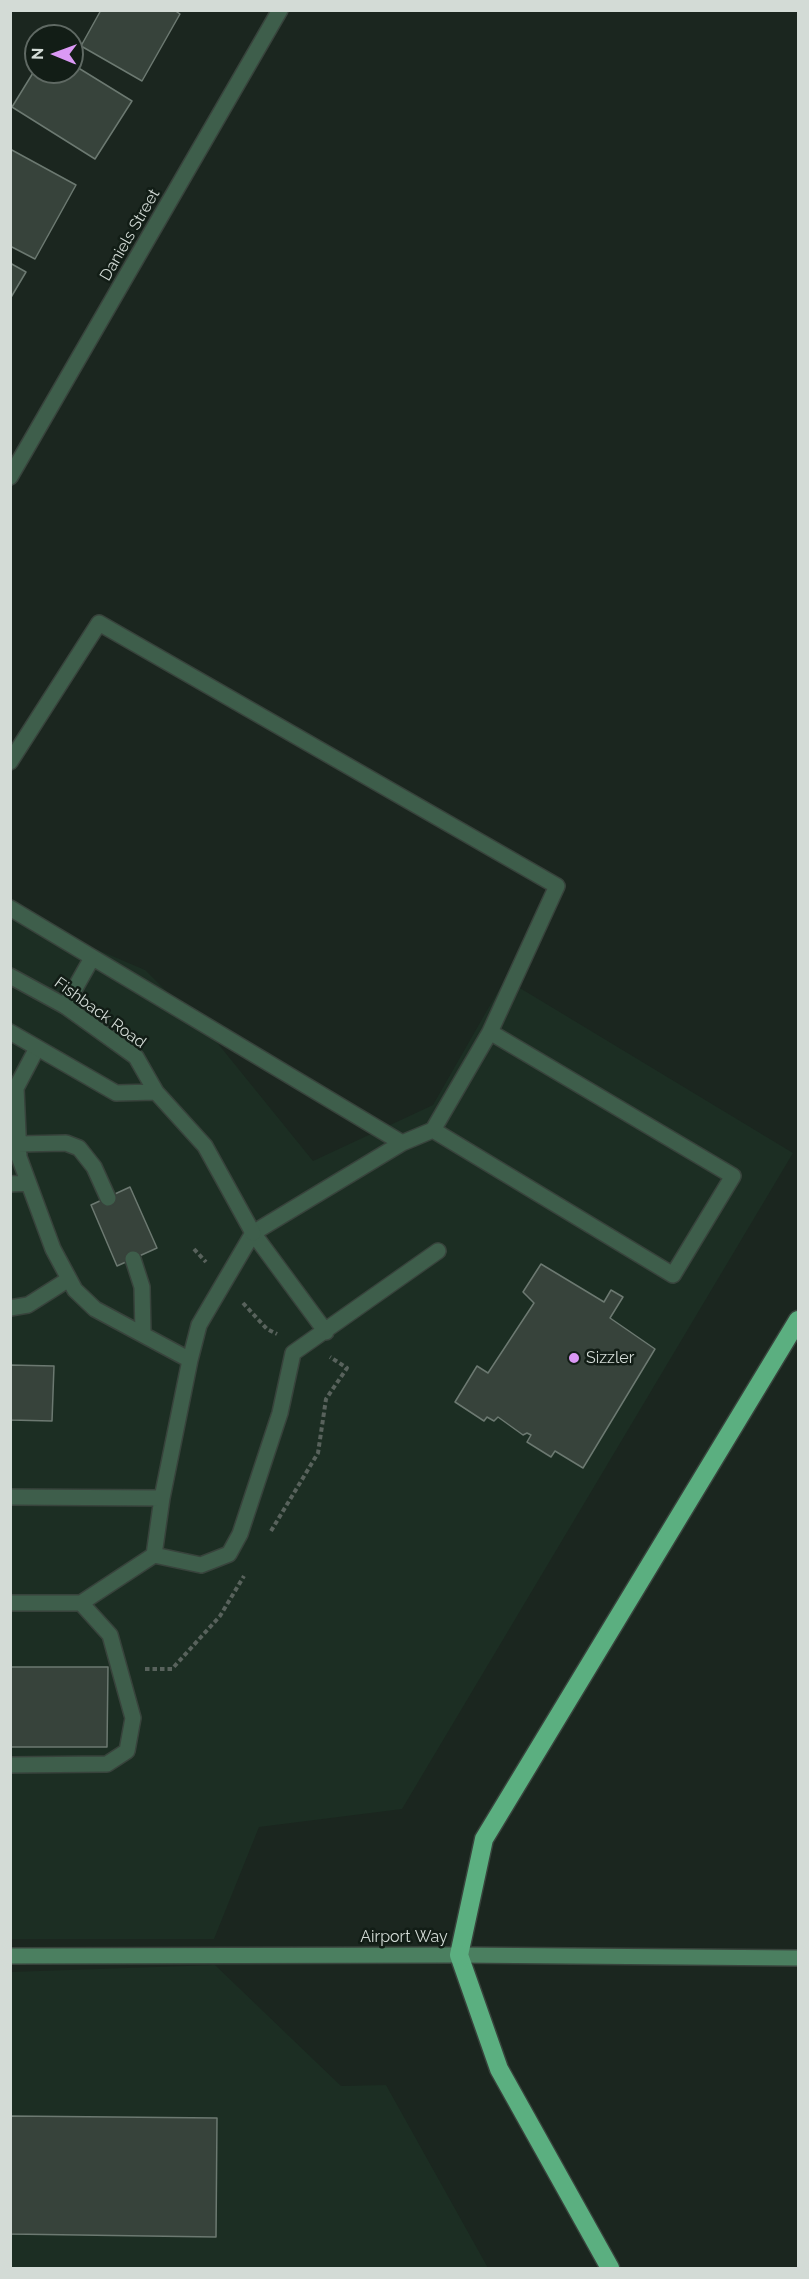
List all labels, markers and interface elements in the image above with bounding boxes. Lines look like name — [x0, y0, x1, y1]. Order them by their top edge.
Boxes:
north arrow — [24, 24, 84, 84]
text: N — [28, 47, 47, 60]
street label: Daniels Street — [96, 186, 164, 284]
street label: Fishback Road — [51, 973, 149, 1053]
place label: Sizzler — [586, 1348, 634, 1368]
marker: Sizzler — [567, 1351, 581, 1365]
street label: Airport Way — [360, 1927, 448, 1947]

